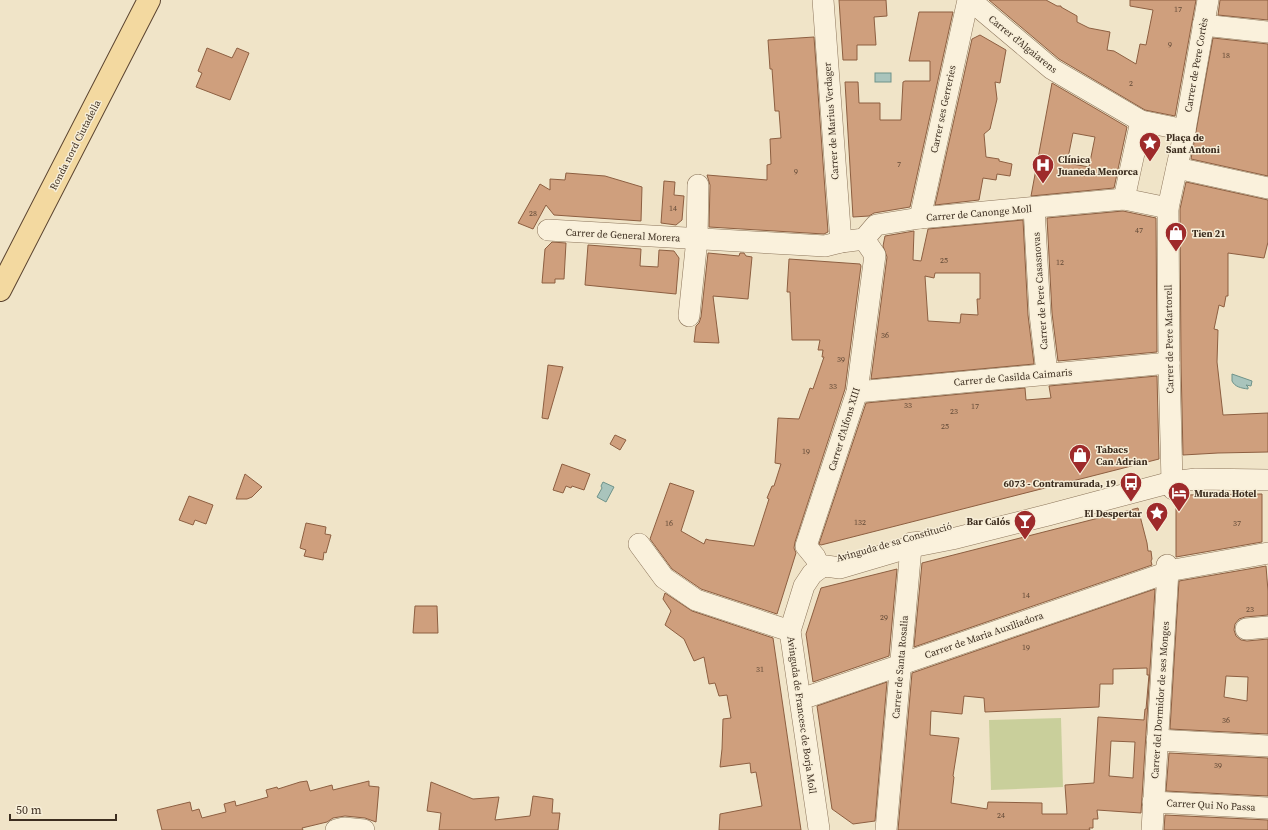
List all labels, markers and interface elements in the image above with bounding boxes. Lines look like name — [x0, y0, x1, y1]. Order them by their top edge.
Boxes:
house number: 17 — [1174, 4, 1182, 15]
street label: Carrer d'Algaiarens — [986, 12, 1060, 76]
street label: Carrer de Pere Cortès — [1181, 17, 1211, 113]
house number: 9 — [1168, 39, 1172, 50]
house number: 18 — [1222, 50, 1230, 61]
street label: Carrer de Marius Verdager — [820, 61, 842, 180]
street label: Carrer ses Gerreries — [927, 64, 959, 154]
house number: 2 — [1129, 78, 1133, 89]
street label: Ronda nord Ciutadella — [47, 97, 104, 192]
place icon: Plaça de Sant Antoni — [1137, 130, 1163, 163]
place label: Plaça de Sant Antoni — [1166, 131, 1220, 156]
hospital icon: Clínica Juaneda Menorca — [1030, 152, 1056, 185]
place label: Clínica Juaneda Menorca — [1057, 153, 1139, 178]
house number: 7 — [897, 159, 901, 170]
house number: 9 — [794, 166, 798, 177]
street label: Carrer de Canonge Moll — [926, 202, 1032, 224]
house number: 14 — [669, 203, 677, 214]
house number: 28 — [529, 208, 537, 219]
shop icon: Tien 21 — [1163, 220, 1189, 253]
house number: 47 — [1135, 225, 1143, 236]
street label: Carrer de General Morera — [565, 226, 682, 245]
place label: Tien 21 — [1192, 227, 1226, 240]
street label: Carrer de Pere Casasnovas — [1029, 232, 1051, 350]
house number: 25 — [940, 255, 948, 266]
house number: 12 — [1056, 257, 1064, 268]
street label: Carrer de Pere Martorell — [1162, 284, 1176, 394]
house number: 36 — [881, 330, 889, 341]
house number: 39 — [837, 354, 845, 365]
street label: Carrer de Casilda Caimaris — [953, 365, 1073, 389]
house number: 33 — [829, 381, 837, 392]
street label: Carrer d'Alfons XIII — [825, 385, 863, 472]
house number: 33 — [904, 400, 912, 411]
house number: 17 — [971, 401, 979, 412]
house number: 23 — [950, 406, 958, 417]
house number: 25 — [941, 421, 949, 432]
shop icon: Tabacs Can Adrian — [1067, 442, 1093, 475]
place label: Tabacs Can Adrian — [1096, 443, 1148, 468]
house number: 19 — [802, 446, 810, 457]
bus stop icon: 6073 - Contramurada, 19 — [1118, 470, 1144, 503]
place label: 6073 - Contramurada, 19 — [1003, 477, 1117, 490]
hotel icon: Murada Hotel — [1166, 480, 1192, 513]
place label: Murada Hotel — [1194, 487, 1257, 500]
place icon: El Despertar — [1144, 500, 1170, 533]
place label: El Despertar — [1084, 507, 1142, 520]
bar icon: Bar Calós — [1012, 508, 1038, 541]
place label: Bar Calós — [966, 515, 1010, 528]
house number: 132 — [854, 517, 866, 528]
house number: 16 — [665, 518, 673, 529]
house number: 37 — [1233, 518, 1241, 529]
street label: Avinguda de sa Constitució — [835, 519, 954, 565]
house number: 14 — [1022, 590, 1030, 601]
house number: 23 — [1246, 604, 1254, 615]
street label: Carrer de Maria Auxiliadora — [923, 608, 1046, 661]
house number: 29 — [880, 612, 888, 623]
street label: Carrer de Santa Rosalia — [889, 614, 911, 719]
street label: Carrer del Dormidor de ses Monges — [1148, 621, 1172, 779]
street label: Avinguda de Francesc de Borja Moll — [785, 635, 819, 795]
house number: 19 — [1022, 642, 1030, 653]
house number: 31 — [756, 664, 764, 675]
house number: 36 — [1222, 715, 1230, 726]
house number: 39 — [1214, 760, 1222, 771]
scale bar — [10, 796, 116, 822]
street label: Carrer Qui No Passa — [1166, 796, 1257, 814]
text: 50 m — [16, 802, 42, 818]
house number: 24 — [997, 810, 1005, 821]

